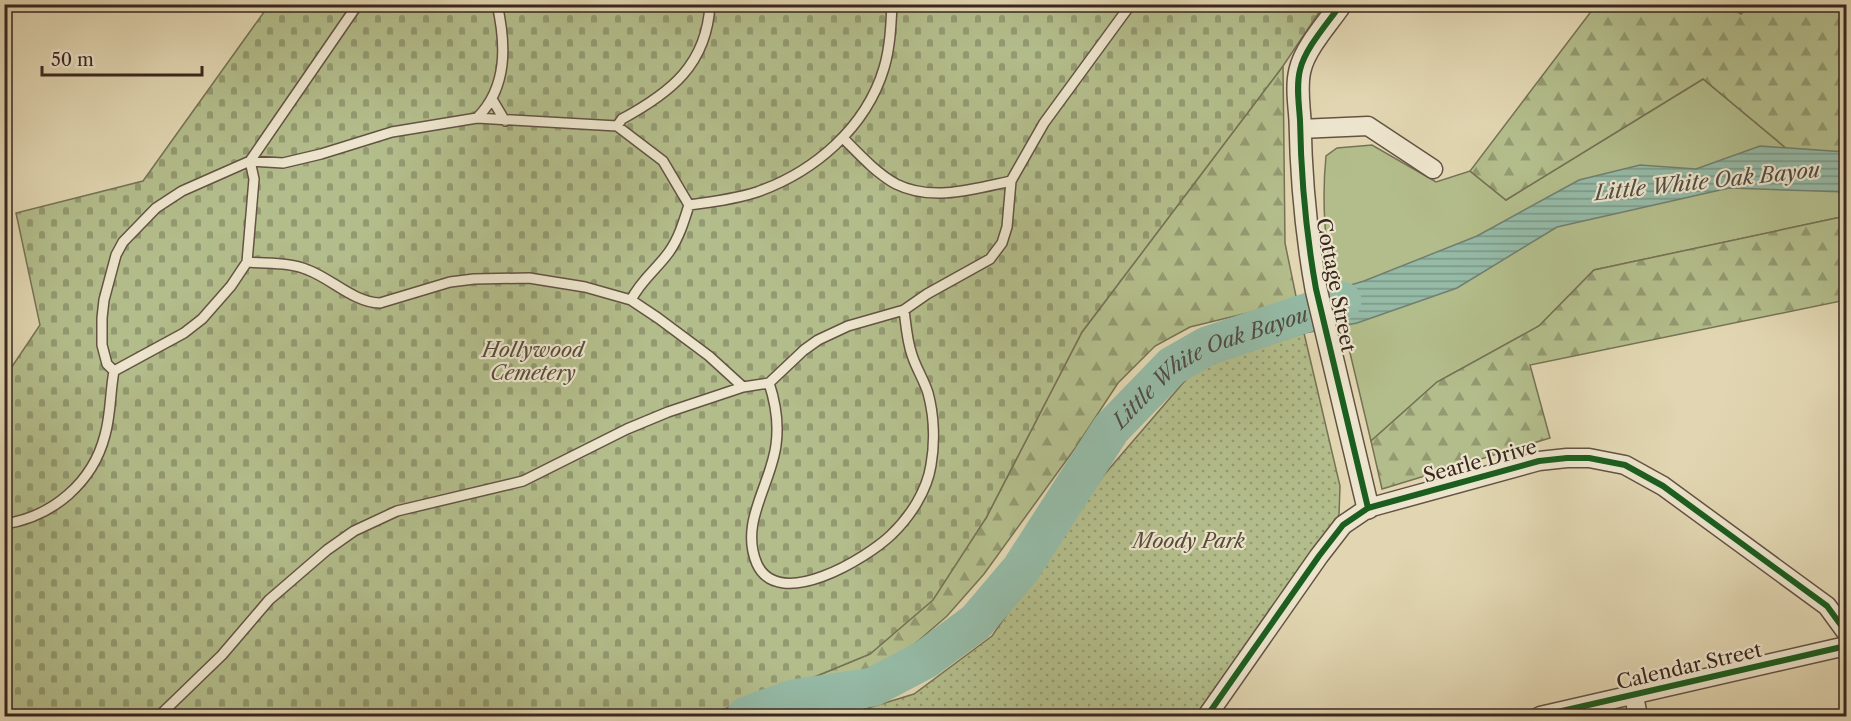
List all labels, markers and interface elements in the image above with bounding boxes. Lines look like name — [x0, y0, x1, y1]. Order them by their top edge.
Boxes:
scale bar — [42, 39, 202, 77]
text: 50 m — [51, 49, 94, 71]
water label: Little White Oak Bayou — [1591, 157, 1822, 205]
street label: Cottage Street — [1311, 216, 1361, 354]
water label: Little White Oak Bayou — [1105, 301, 1312, 434]
park label: Hollywood Cemetery — [480, 338, 586, 385]
street label: Searle Drive — [1421, 434, 1539, 488]
park label: Moody Park — [1131, 529, 1246, 553]
street label: Calendar Street — [1614, 638, 1764, 694]

